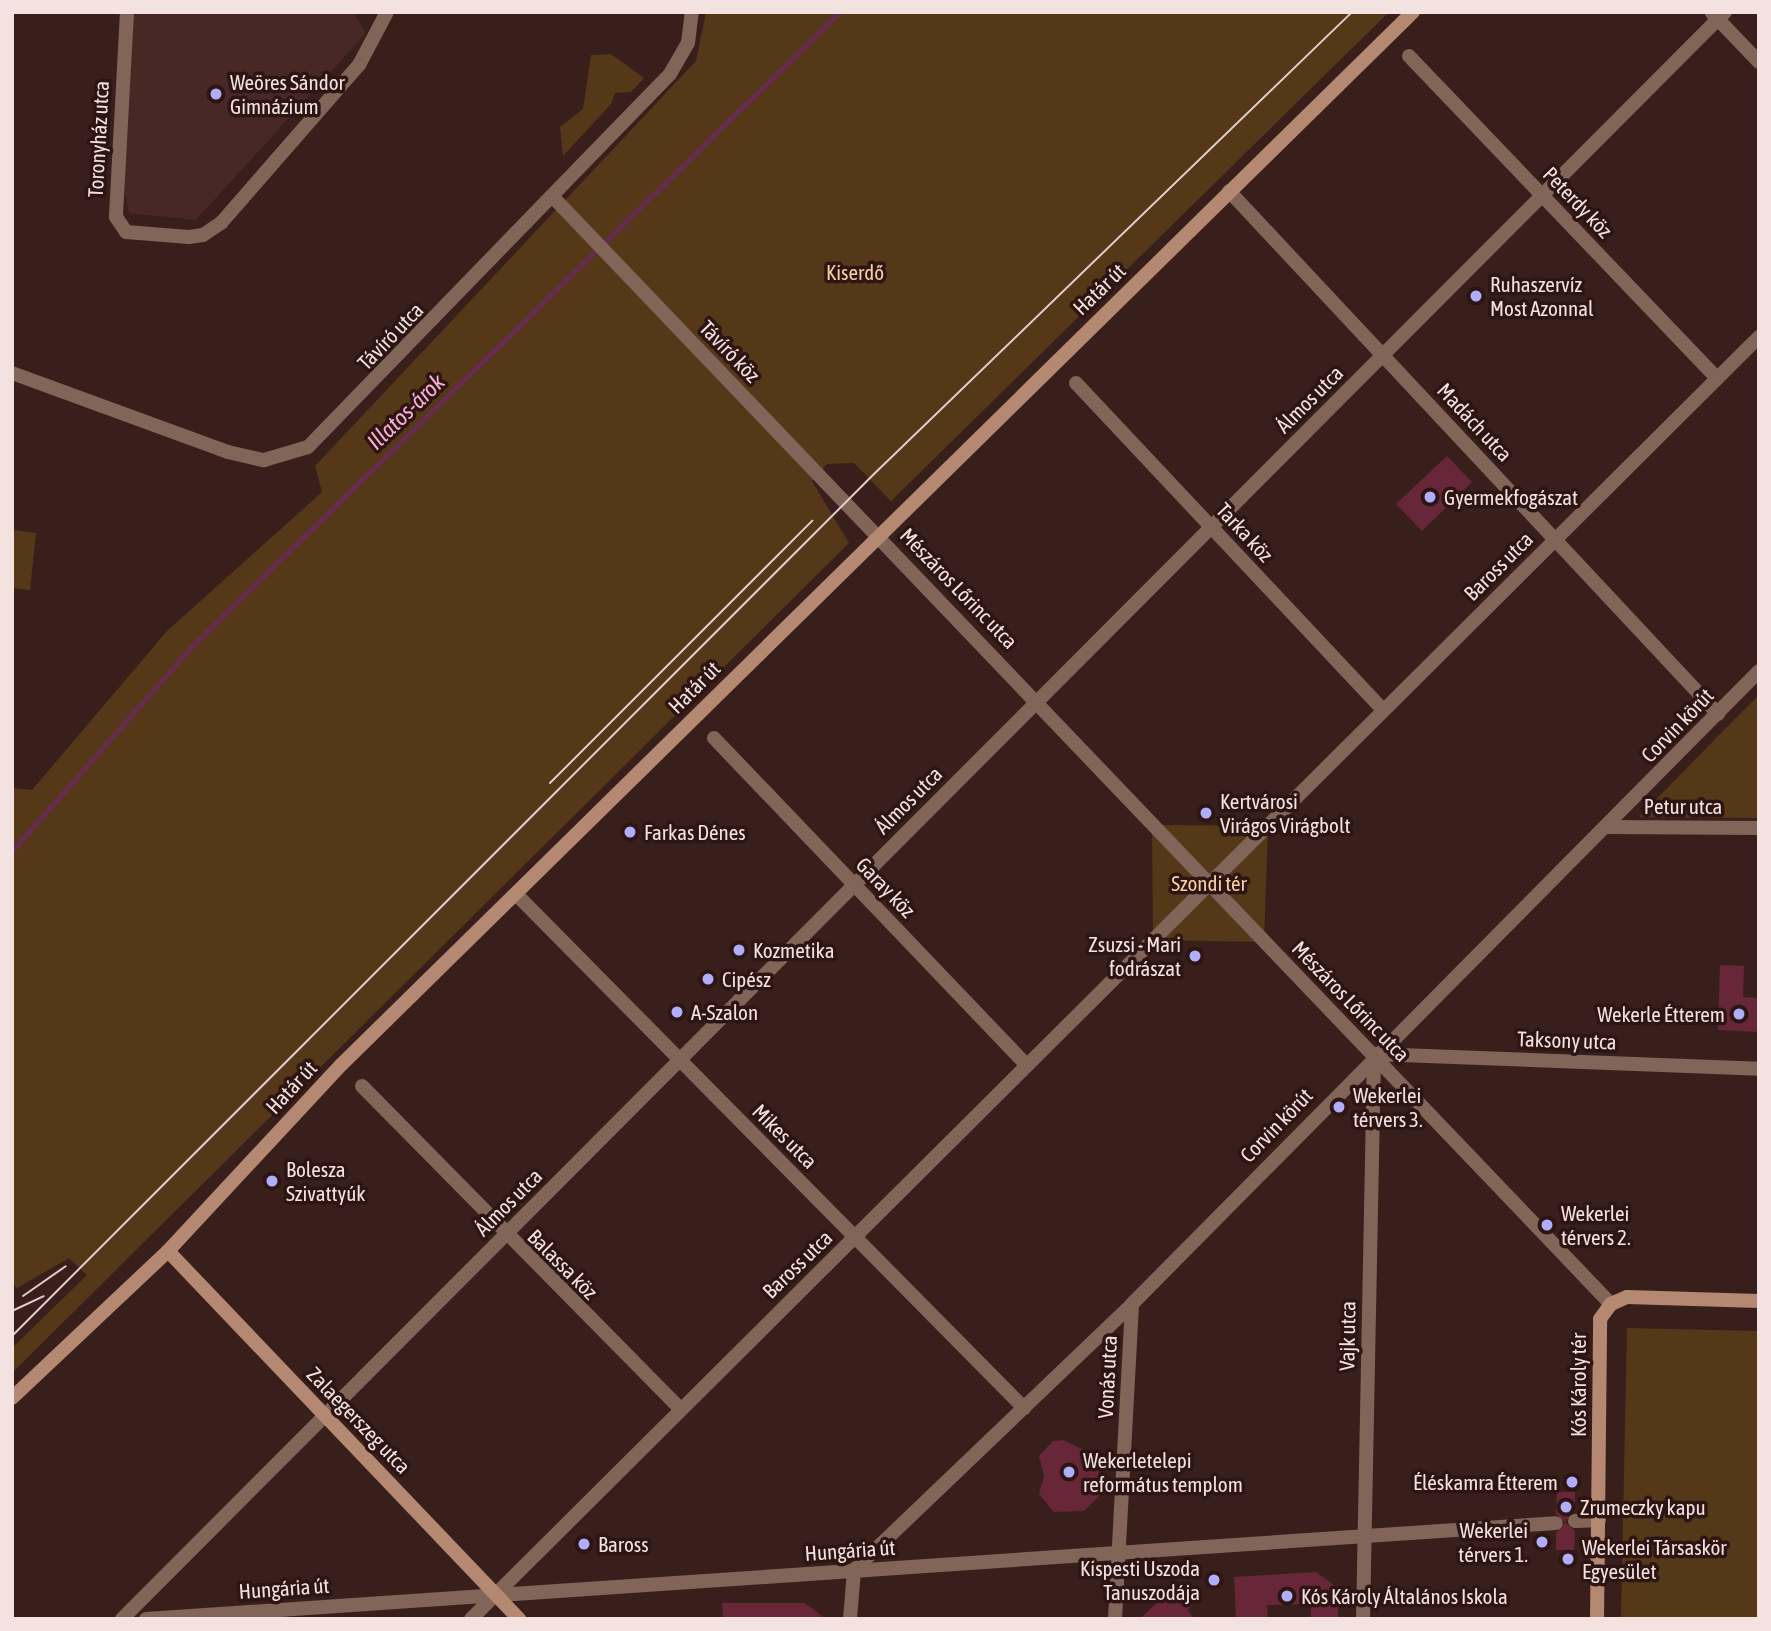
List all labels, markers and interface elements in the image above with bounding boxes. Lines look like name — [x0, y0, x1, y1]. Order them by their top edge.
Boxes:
place label: Weöres Sándor Gimnázium — [230, 69, 345, 119]
street label: Toronyház utca — [82, 80, 114, 198]
marker: Weöres Sándor Gimnázium — [208, 86, 224, 102]
street label: Peterdy köz — [1538, 161, 1618, 243]
street label: Határ út — [1068, 258, 1130, 320]
park label: Kiserdő — [826, 259, 884, 285]
place label: Ruhaszervíz Most Azonnal — [1490, 271, 1593, 321]
marker: Ruhaszervíz Most Azonnal — [1468, 288, 1484, 304]
street label: Távíró utca — [352, 297, 428, 375]
street label: Távíró köz — [695, 315, 765, 387]
street label: Álmos utca — [1270, 360, 1348, 438]
water label: Illatos-árok — [361, 368, 451, 456]
street label: Madách utca — [1432, 378, 1518, 466]
place label: Gyermekfogászat — [1444, 484, 1578, 510]
marker: Gyermekfogászat — [1422, 489, 1438, 505]
street label: Tarka köz — [1211, 497, 1279, 567]
street label: Mészáros Lőrinc utca — [895, 522, 1023, 654]
street label: Baross utca — [1458, 526, 1538, 606]
street label: Határ út — [663, 656, 725, 718]
street label: Corvin körút — [1636, 683, 1718, 767]
street label: Álmos utca — [869, 761, 947, 839]
place label: Kertvárosi Virágos Virágbolt — [1220, 788, 1351, 838]
street label: Petur utca — [1644, 793, 1722, 819]
marker: Kertvárosi Virágos Virágbolt — [1198, 805, 1214, 821]
place label: Farkas Dénes — [644, 819, 746, 845]
marker: Farkas Dénes — [622, 824, 638, 840]
street label: Garay köz — [851, 852, 921, 922]
park label: Szondi tér — [1171, 870, 1247, 896]
place label: Zsuzsi - Mari fodrászat — [1088, 931, 1181, 981]
street label: Mészáros Lőrinc utca — [1287, 935, 1415, 1067]
place label: Kozmetika — [753, 937, 835, 963]
marker: Kozmetika — [731, 942, 747, 958]
marker: Zsuzsi - Mari fodrászat — [1187, 948, 1203, 964]
place label: Cipész — [722, 966, 771, 992]
marker: Cipész — [700, 971, 716, 987]
place label: A-Szalon — [691, 999, 758, 1025]
place label: Wekerle Étterem — [1597, 1001, 1725, 1027]
marker: A-Szalon — [669, 1004, 685, 1020]
marker: Wekerle Étterem — [1731, 1006, 1747, 1022]
street label: Taksony utca — [1517, 1026, 1617, 1054]
street label: Határ út — [260, 1055, 322, 1119]
place label: Wekerlei térvers 3. — [1353, 1082, 1423, 1132]
street label: Corvin körút — [1235, 1083, 1317, 1167]
street label: Mikes utca — [747, 1098, 823, 1174]
marker: Wekerlei térvers 3. — [1331, 1099, 1347, 1115]
place label: Bolesza Szivattyúk — [286, 1156, 366, 1206]
street label: Álmos utca — [469, 1163, 547, 1241]
marker: Bolesza Szivattyúk — [264, 1173, 280, 1189]
place label: Wekerlei térvers 2. — [1561, 1200, 1631, 1250]
marker: Wekerlei térvers 2. — [1539, 1217, 1555, 1233]
street label: Balassa köz — [523, 1224, 603, 1304]
street label: Baross utca — [757, 1225, 837, 1303]
street label: Vajk utca — [1334, 1301, 1360, 1371]
street label: Kós Károly tér — [1565, 1333, 1591, 1437]
street label: Vonás utca — [1092, 1335, 1122, 1419]
street label: Zalaegerszeg utca — [302, 1362, 416, 1478]
place label: Wekerletelepi református templom — [1083, 1447, 1243, 1497]
marker: Wekerletelepi református templom — [1061, 1464, 1077, 1480]
place label: Éléskamra Étterem — [1413, 1469, 1558, 1495]
marker: Éléskamra Étterem — [1564, 1474, 1580, 1490]
place label: Zrumeczky kapu — [1580, 1494, 1706, 1520]
marker: Zrumeczky kapu — [1558, 1499, 1574, 1515]
place label: Wekerlei térvers 1. — [1458, 1517, 1528, 1567]
place label: Baross — [598, 1531, 649, 1557]
street label: Hungária út — [804, 1534, 896, 1566]
marker: Wekerlei térvers 1. — [1534, 1534, 1550, 1550]
place label: Wekerlei Társaskör Egyesület — [1582, 1534, 1726, 1584]
marker: Baross — [576, 1536, 592, 1552]
marker: Wekerlei Társaskör Egyesület — [1560, 1551, 1576, 1567]
place label: Kispesti Uszoda Tanuszodája — [1080, 1555, 1200, 1605]
street label: Hungária út — [238, 1572, 330, 1604]
marker: Kispesti Uszoda Tanuszodája — [1206, 1572, 1222, 1588]
place label: Kós Károly Általános Iskola — [1301, 1583, 1508, 1609]
marker: Kós Károly Általános Iskola — [1279, 1588, 1295, 1604]

